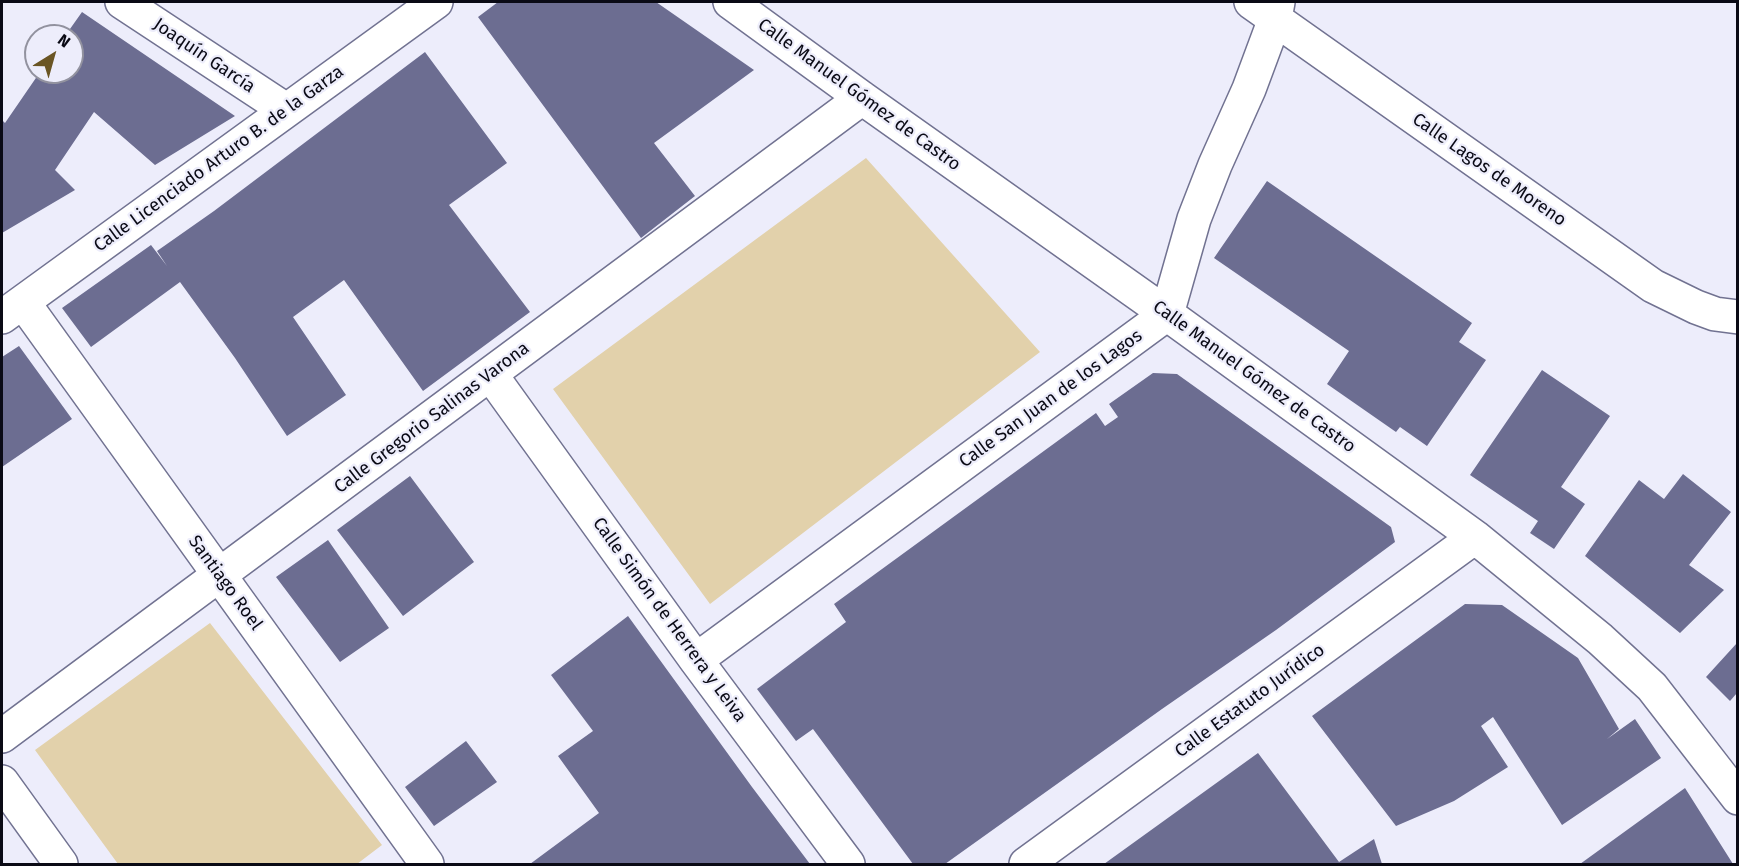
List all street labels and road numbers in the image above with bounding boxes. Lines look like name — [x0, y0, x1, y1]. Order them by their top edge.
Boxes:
street label: Joaquín García — [149, 14, 259, 98]
street label: Calle Manuel Gómez de Castro — [753, 14, 965, 176]
street label: Calle Licenciado Arturo B. de la Garza — [90, 61, 348, 257]
street label: Calle Lagos de Moreno — [1408, 109, 1570, 231]
street label: Calle Manuel Gómez de Castro — [1148, 296, 1360, 458]
street label: Calle San Juan de los Lagos — [955, 325, 1147, 473]
street label: Calle Gregorio Salinas Varona — [330, 338, 534, 498]
street label: Calle Simón de Herrera y Leiva — [588, 514, 750, 726]
street label: Santiago Roel — [183, 531, 267, 635]
street label: Calle Estatuto Jurídico — [1171, 639, 1329, 763]

